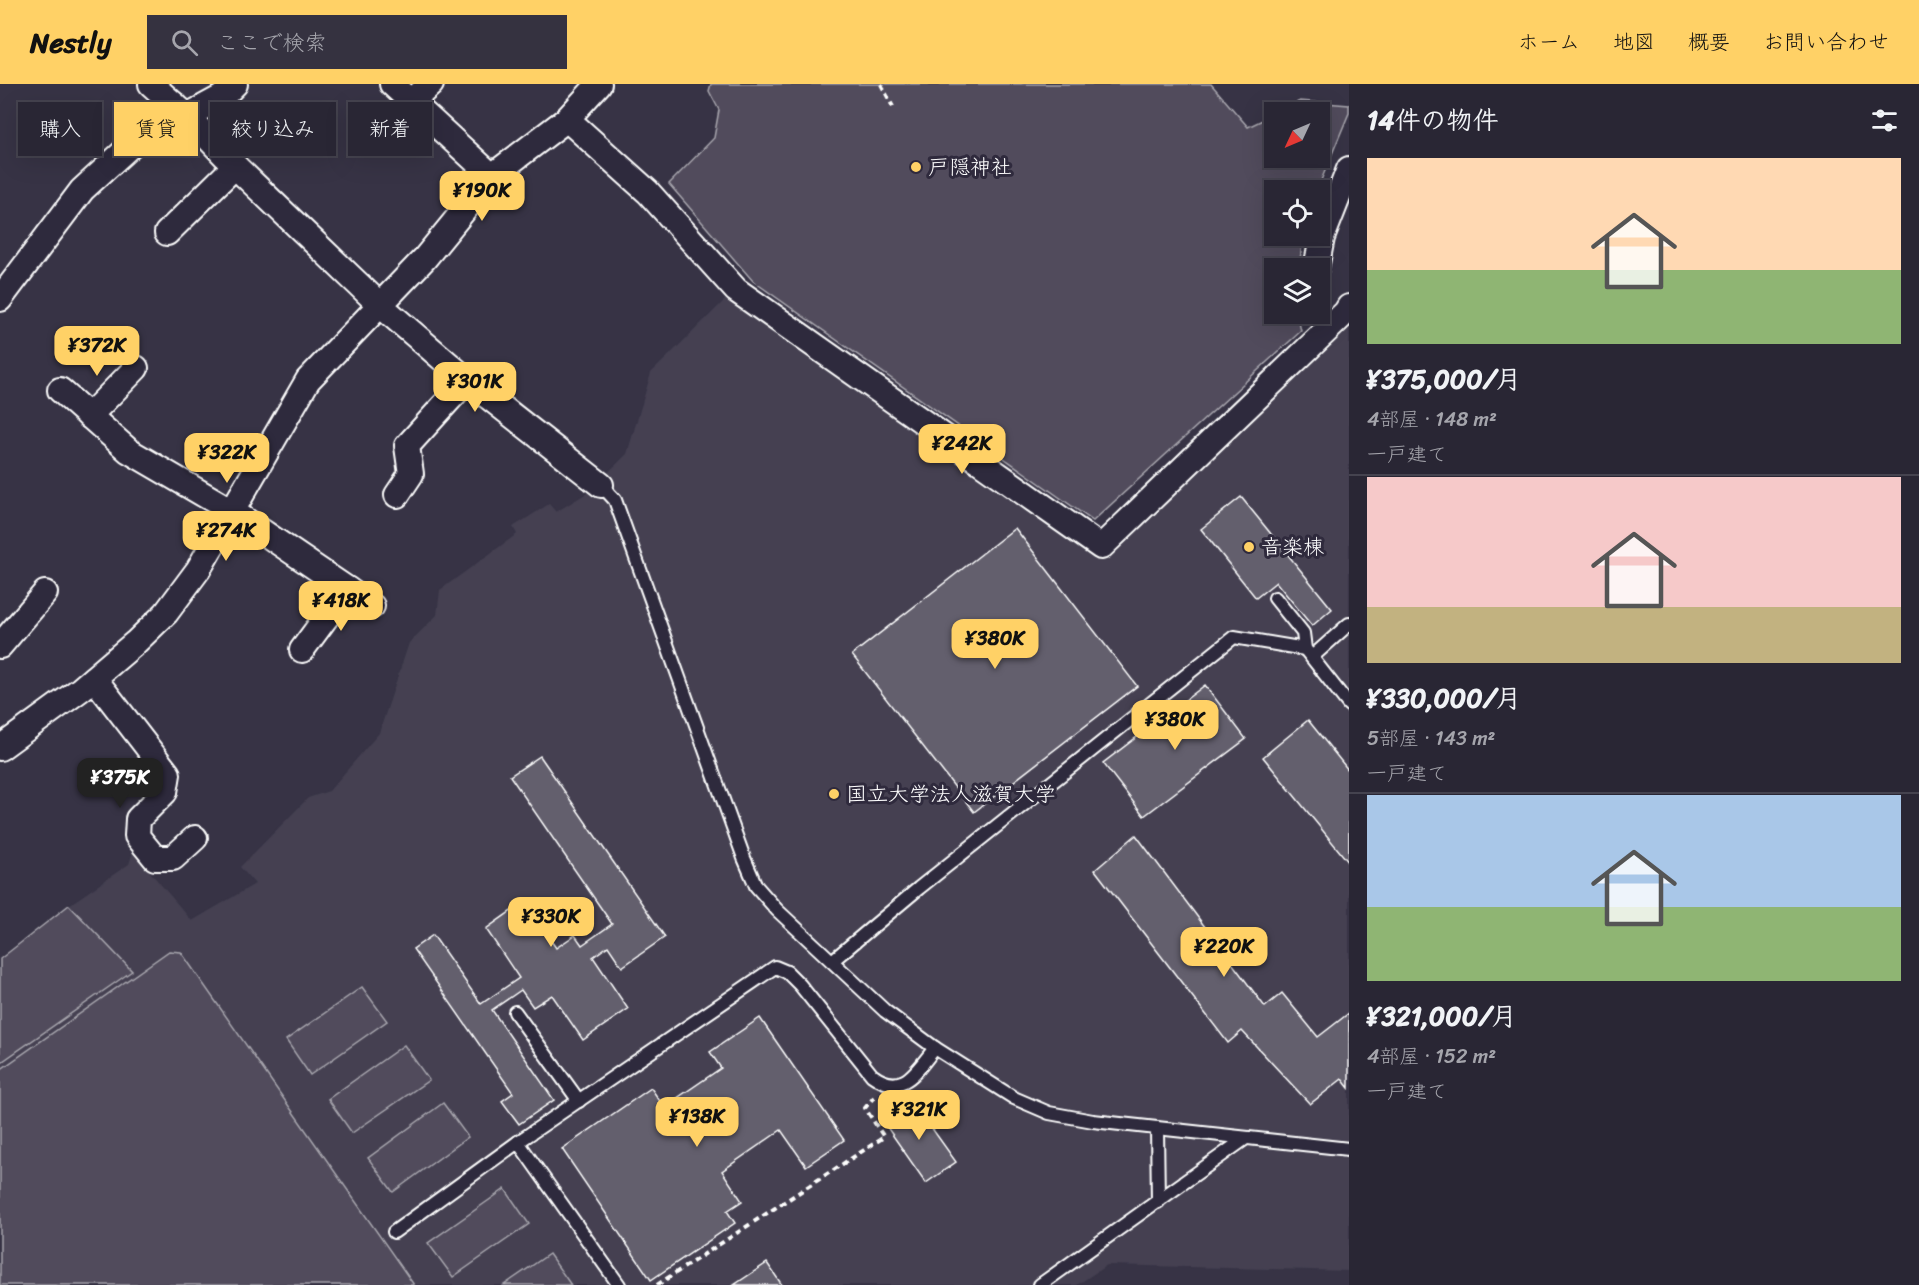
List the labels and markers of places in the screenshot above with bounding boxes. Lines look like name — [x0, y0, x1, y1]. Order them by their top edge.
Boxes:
place label: 戸隠神社 — [928, 148, 1012, 186]
marker: 戸隠神社 — [909, 160, 923, 174]
pin: ¥190K — [440, 171, 524, 222]
pin: ¥372K — [55, 326, 139, 377]
pin: ¥301K — [433, 362, 517, 413]
pin: ¥242K — [920, 424, 1004, 475]
pin: ¥322K — [185, 433, 269, 484]
pin: ¥274K — [184, 511, 268, 562]
place label: 音楽棟 — [1261, 528, 1324, 566]
marker: 音楽棟 — [1242, 540, 1256, 554]
pin: ¥418K — [299, 581, 383, 632]
pin: ¥380K — [953, 619, 1037, 670]
pin: ¥380K — [1133, 700, 1217, 751]
pin: ¥375K — [78, 758, 162, 809]
place label: 国立大学法人滋賀大学 — [846, 775, 1056, 813]
marker: 国立大学法人滋賀大学 — [827, 787, 841, 801]
pin: ¥330K — [509, 897, 593, 948]
pin: ¥220K — [1182, 927, 1266, 978]
pin: ¥321K — [877, 1090, 961, 1141]
pin: ¥138K — [655, 1097, 739, 1148]

